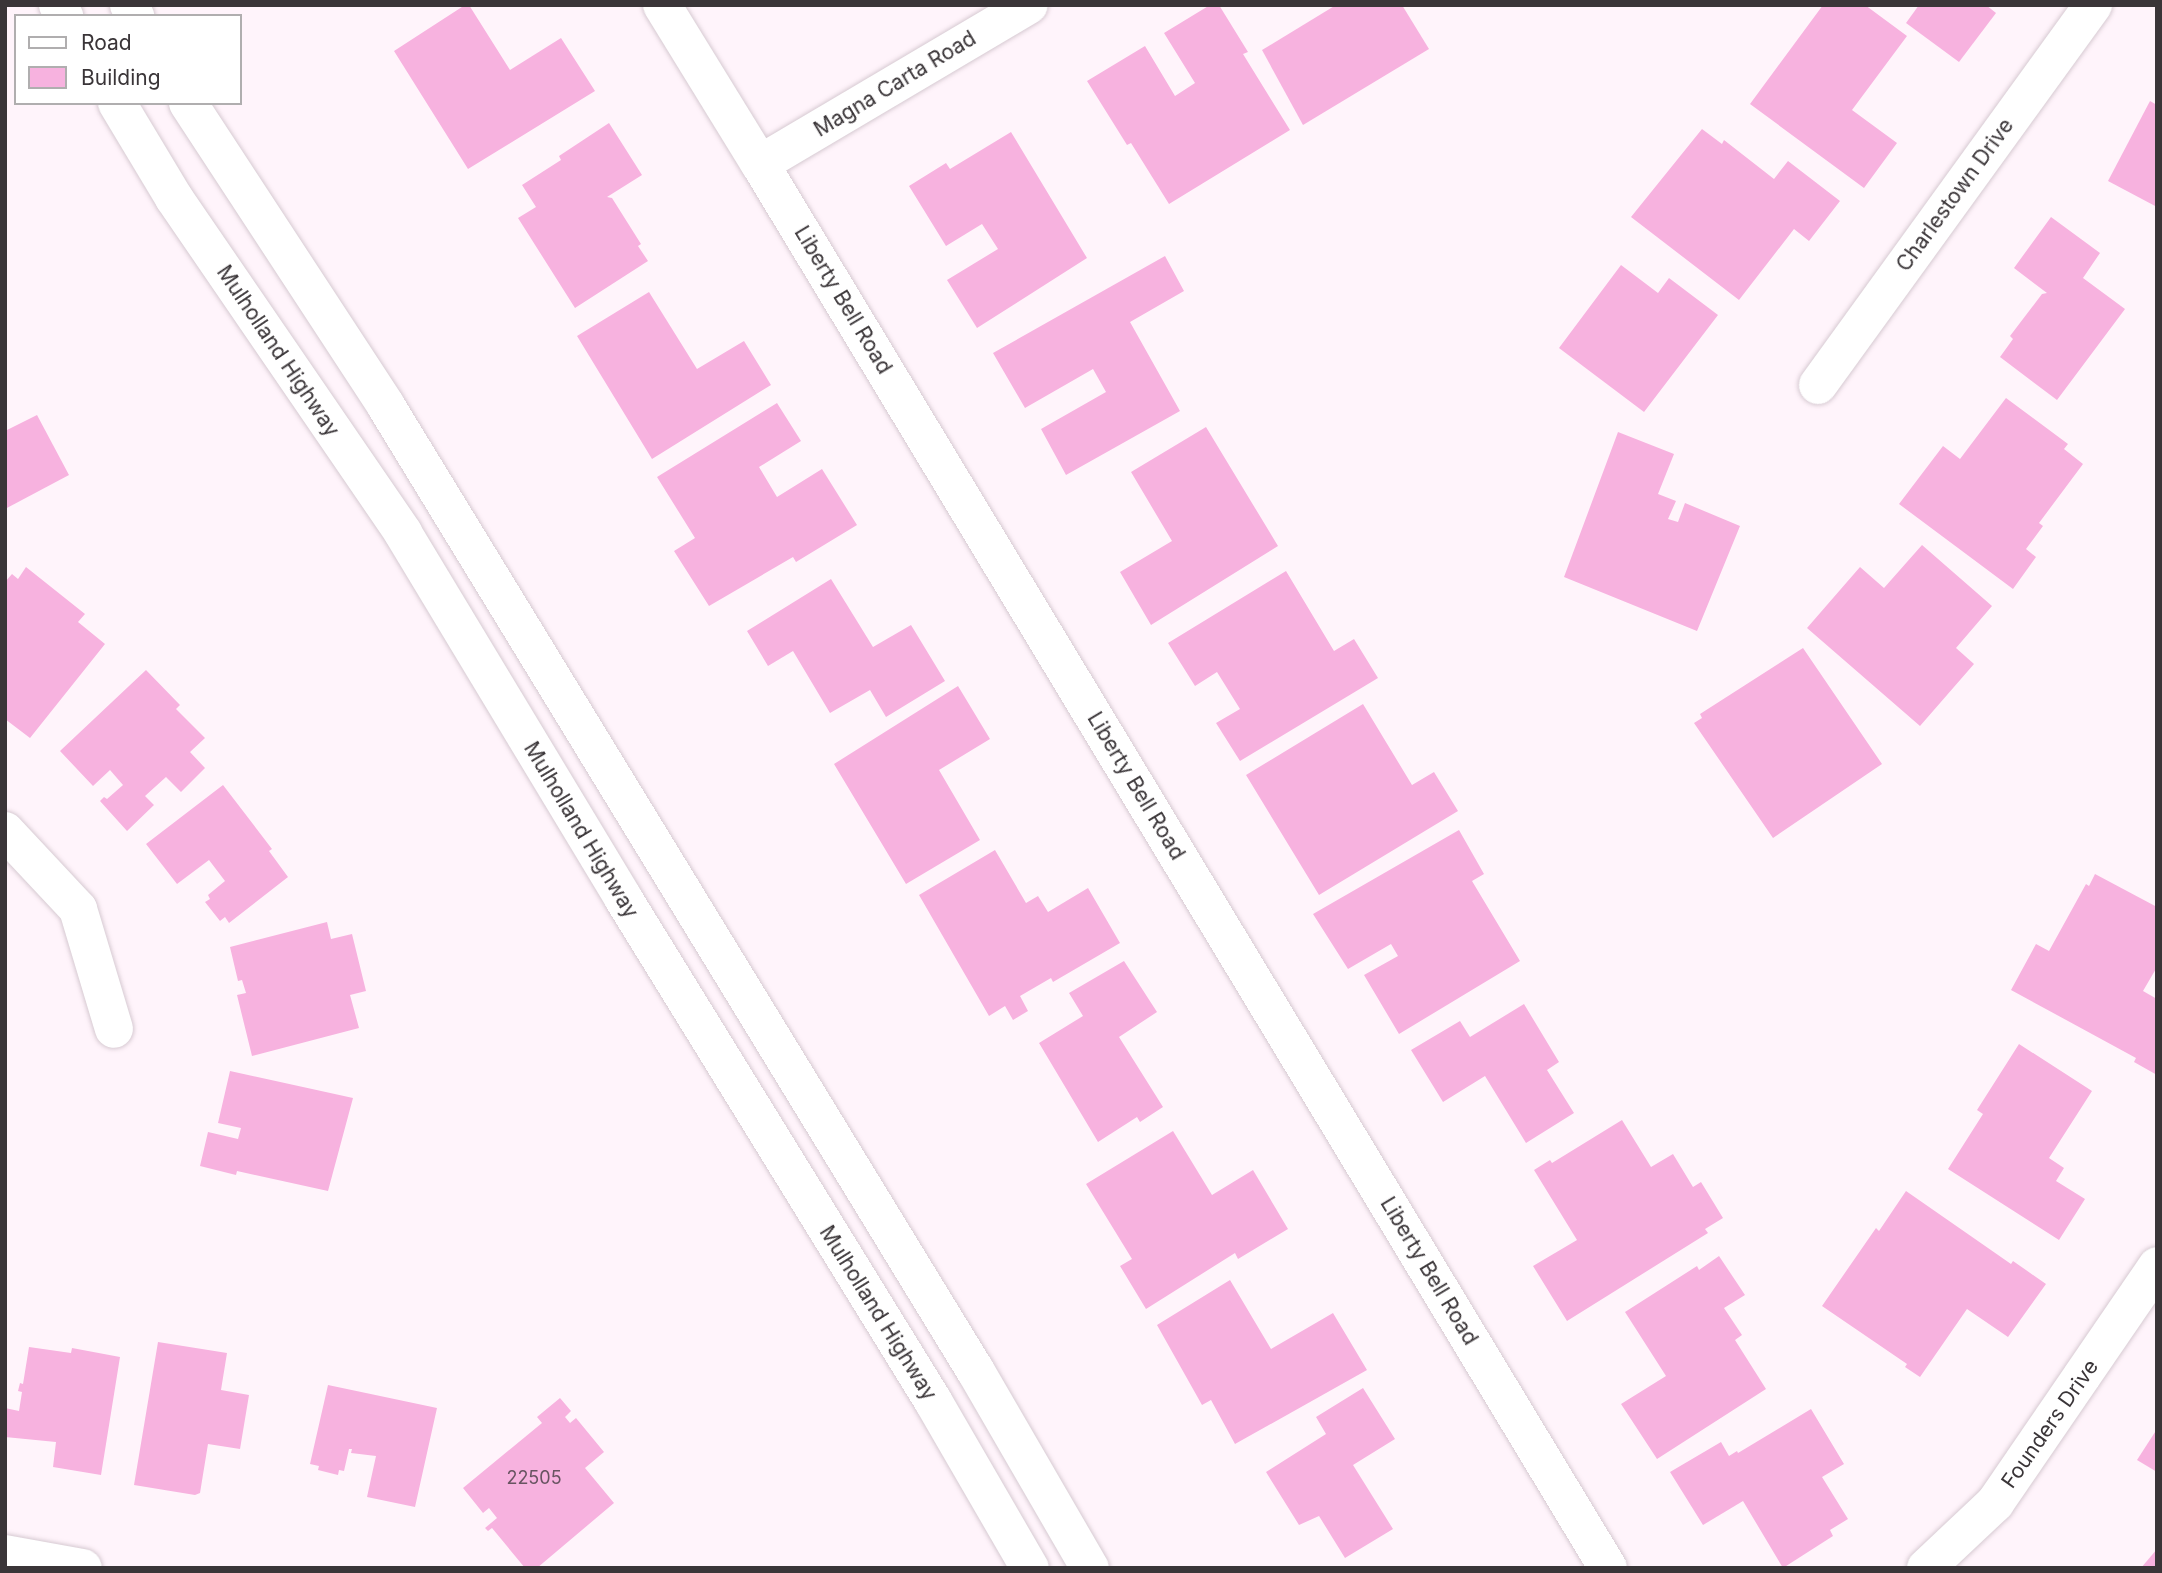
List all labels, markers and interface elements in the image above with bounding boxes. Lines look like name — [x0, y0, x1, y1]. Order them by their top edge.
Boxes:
legend — [14, 14, 242, 105]
street label: Magna Carta Road — [809, 26, 981, 142]
text: Road — [81, 30, 132, 55]
text: Building — [81, 65, 161, 90]
street label: Charlestown Drive — [1891, 114, 2019, 276]
street label: Liberty Bell Road — [789, 222, 897, 378]
street label: Mulholland Highway — [211, 261, 345, 441]
street label: Liberty Bell Road — [1082, 708, 1190, 864]
street label: Mulholland Highway — [518, 737, 644, 923]
street label: Liberty Bell Road — [1375, 1193, 1483, 1349]
street label: Mulholland Highway — [814, 1221, 942, 1405]
street label: Founders Drive — [1996, 1355, 2104, 1493]
house number: 22505 — [506, 1467, 562, 1489]

